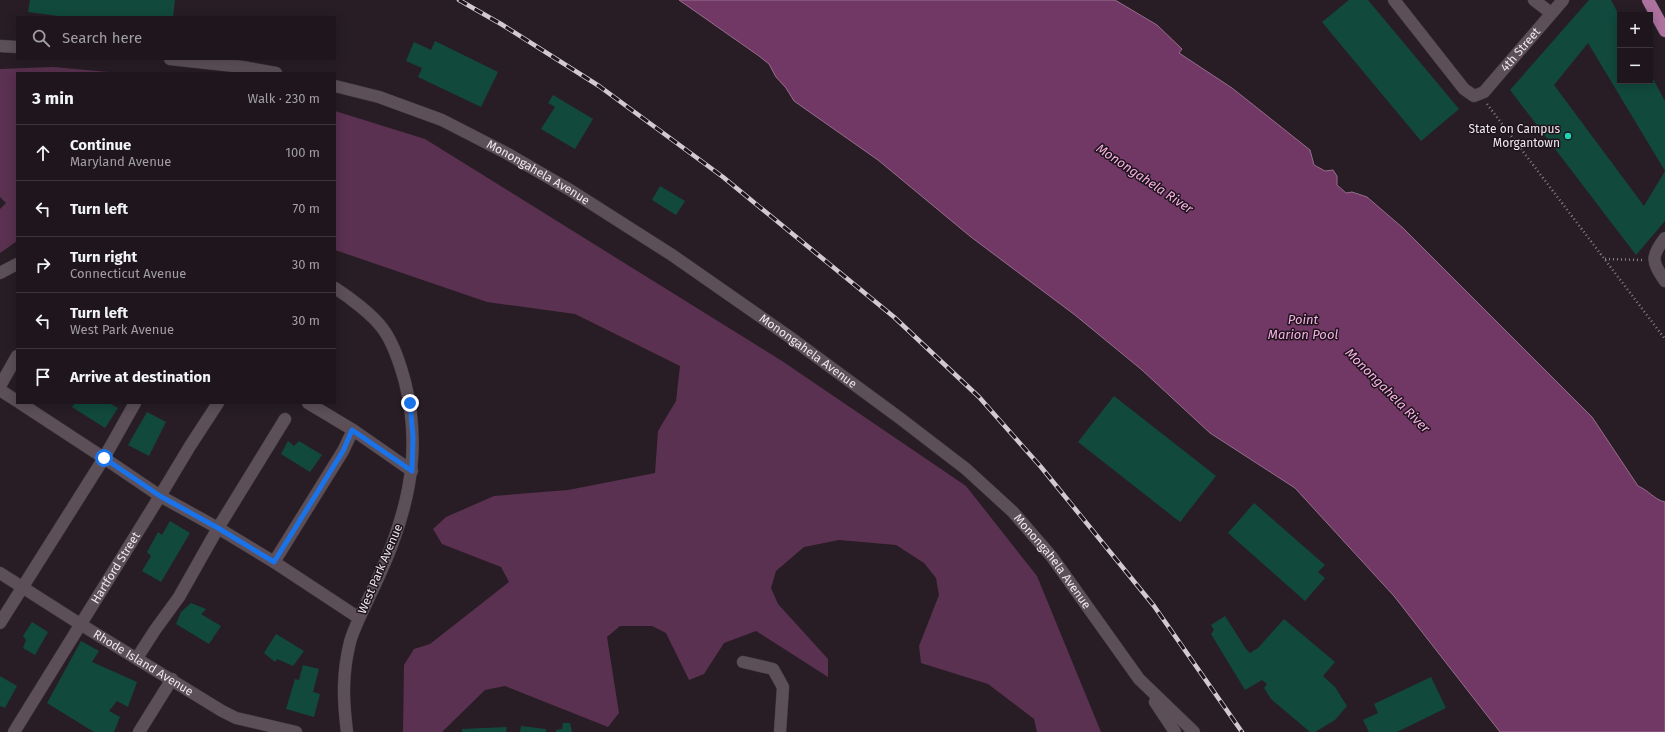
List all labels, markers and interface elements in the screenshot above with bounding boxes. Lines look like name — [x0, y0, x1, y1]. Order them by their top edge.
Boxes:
map controls — [1617, 12, 1653, 84]
button: + — [1617, 12, 1653, 48]
search box — [16, 16, 336, 60]
street label: 4th Street — [1498, 24, 1544, 75]
icon: search — [30, 27, 52, 49]
text: Search here — [62, 29, 142, 47]
button: − — [1617, 48, 1653, 84]
text: 3 min — [32, 88, 74, 109]
text: Walk · 230 m — [248, 91, 320, 106]
place label: State on Campus Morgantown — [1468, 122, 1560, 150]
marker: State on Campus Morgantown — [1563, 131, 1573, 141]
text: Continue — [70, 136, 131, 154]
street label: Monongahela Avenue — [484, 137, 592, 208]
water label: Monongahela River — [1094, 141, 1197, 217]
icon: ahead — [32, 142, 54, 164]
text: 100 m — [285, 145, 320, 160]
text: Maryland Avenue — [70, 154, 171, 169]
icon: left — [32, 198, 54, 220]
text: Turn left — [70, 200, 128, 218]
text: 70 m — [293, 201, 320, 216]
text: Turn right — [70, 248, 137, 266]
icon: right — [32, 254, 54, 276]
text: 30 m — [292, 257, 320, 272]
text: Connecticut Avenue — [70, 266, 186, 281]
text: Turn left — [70, 304, 128, 322]
icon: left — [32, 310, 54, 332]
street label: Monongahela Avenue — [757, 311, 860, 391]
water label: Point Marion Pool — [1268, 312, 1338, 342]
text: 30 m — [292, 313, 320, 328]
text: West Park Avenue — [70, 322, 174, 337]
water label: Monongahela River — [1342, 345, 1434, 436]
icon: arrive — [32, 366, 54, 388]
text: Arrive at destination — [70, 368, 211, 386]
route end — [401, 394, 419, 412]
route start — [95, 449, 113, 467]
street label: Monongahela Avenue — [1011, 511, 1094, 612]
street label: West Park Avenue — [355, 522, 405, 616]
street label: Hartford Street — [88, 529, 143, 606]
street label: Rhode Island Avenue — [91, 627, 196, 699]

